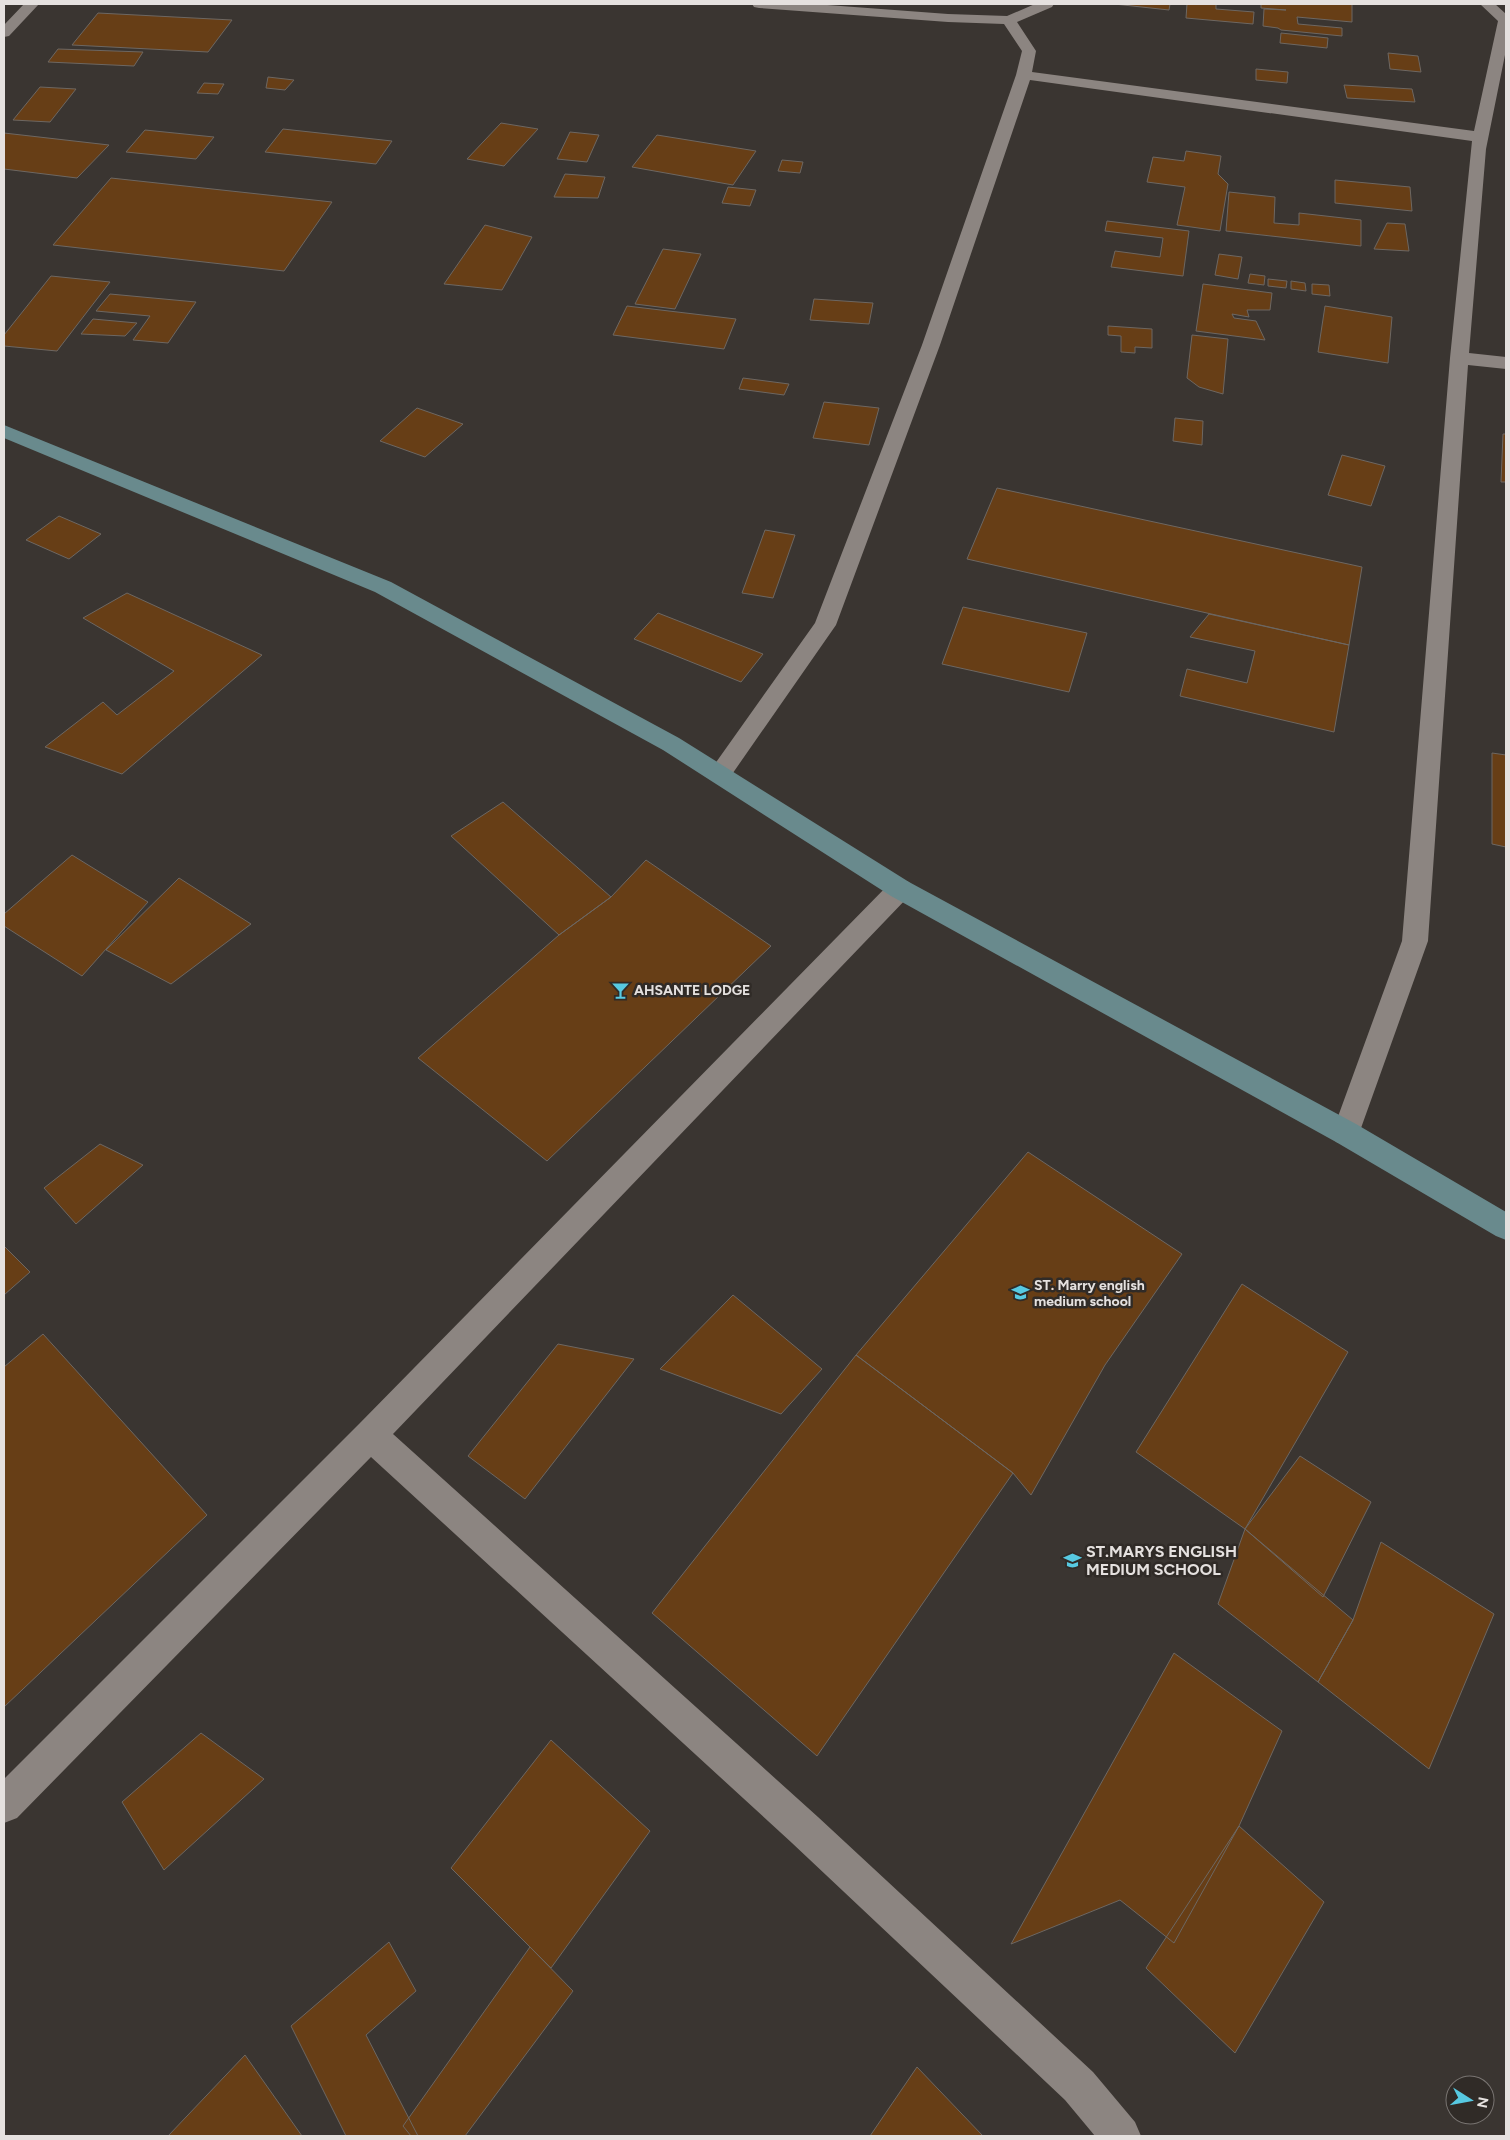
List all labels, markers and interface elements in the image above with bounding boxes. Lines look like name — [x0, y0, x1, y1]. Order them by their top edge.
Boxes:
bar icon: AHSANTE LODGE — [610, 980, 630, 1000]
place label: AHSANTE LODGE — [634, 982, 750, 999]
place label: ST. Marry english medium school — [1034, 1277, 1145, 1310]
school or university icon: ST. Marry english medium school — [1010, 1283, 1030, 1303]
place label: ST.MARYS ENGLISH MEDIUM SCHOOL — [1086, 1542, 1237, 1579]
school or university icon: ST.MARYS ENGLISH MEDIUM SCHOOL — [1062, 1550, 1082, 1570]
north arrow — [1445, 2075, 1495, 2125]
text: N — [1473, 2095, 1492, 2109]

